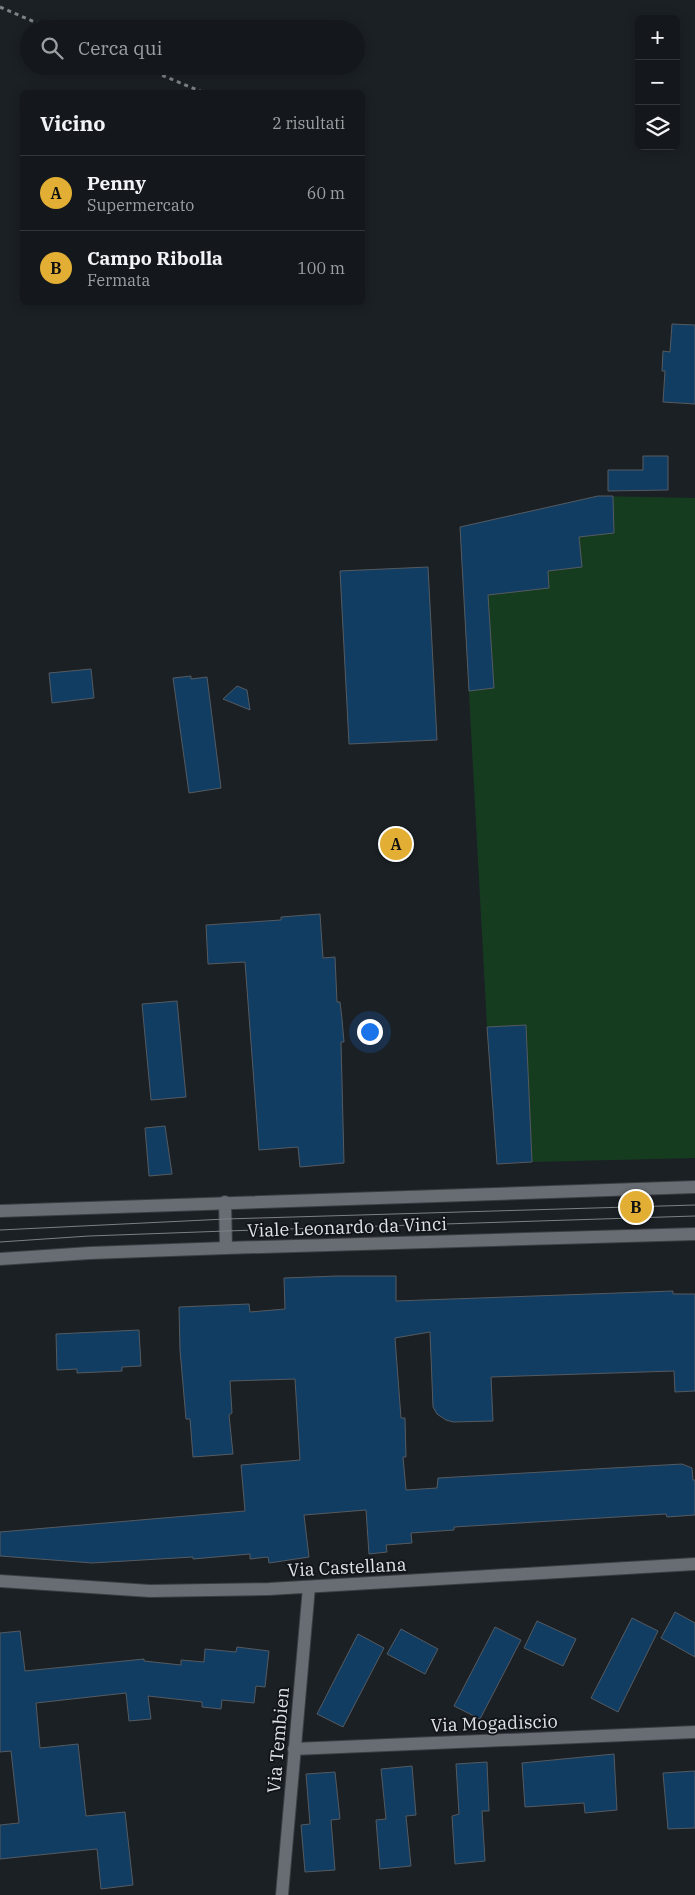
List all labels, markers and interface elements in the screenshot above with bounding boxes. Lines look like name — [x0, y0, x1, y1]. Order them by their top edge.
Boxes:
map controls — [635, 15, 680, 150]
button: + — [635, 15, 680, 60]
search box — [20, 20, 365, 75]
icon: search — [38, 34, 66, 62]
text: Cerca qui — [78, 36, 162, 60]
button: − — [635, 60, 680, 105]
button: layers — [635, 105, 680, 150]
text: Vicino — [40, 109, 106, 137]
text: 2 risultati — [272, 113, 345, 133]
text: Penny — [87, 171, 146, 195]
text: A — [50, 183, 62, 203]
text: 60 m — [307, 183, 345, 203]
text: Supermercato — [87, 195, 194, 215]
text: Campo Ribolla — [87, 246, 223, 270]
text: B — [50, 258, 62, 278]
text: 100 m — [297, 258, 345, 278]
text: Fermata — [87, 270, 150, 290]
pin: A — [380, 825, 412, 863]
your location — [357, 1019, 383, 1045]
pin: B — [620, 1188, 652, 1226]
street label: Viale Leonardo da Vinci — [247, 1212, 448, 1242]
street label: Via Castellana — [287, 1552, 407, 1582]
street label: Via Tembien — [262, 1686, 294, 1794]
street label: Via Mogadiscio — [430, 1709, 558, 1737]

